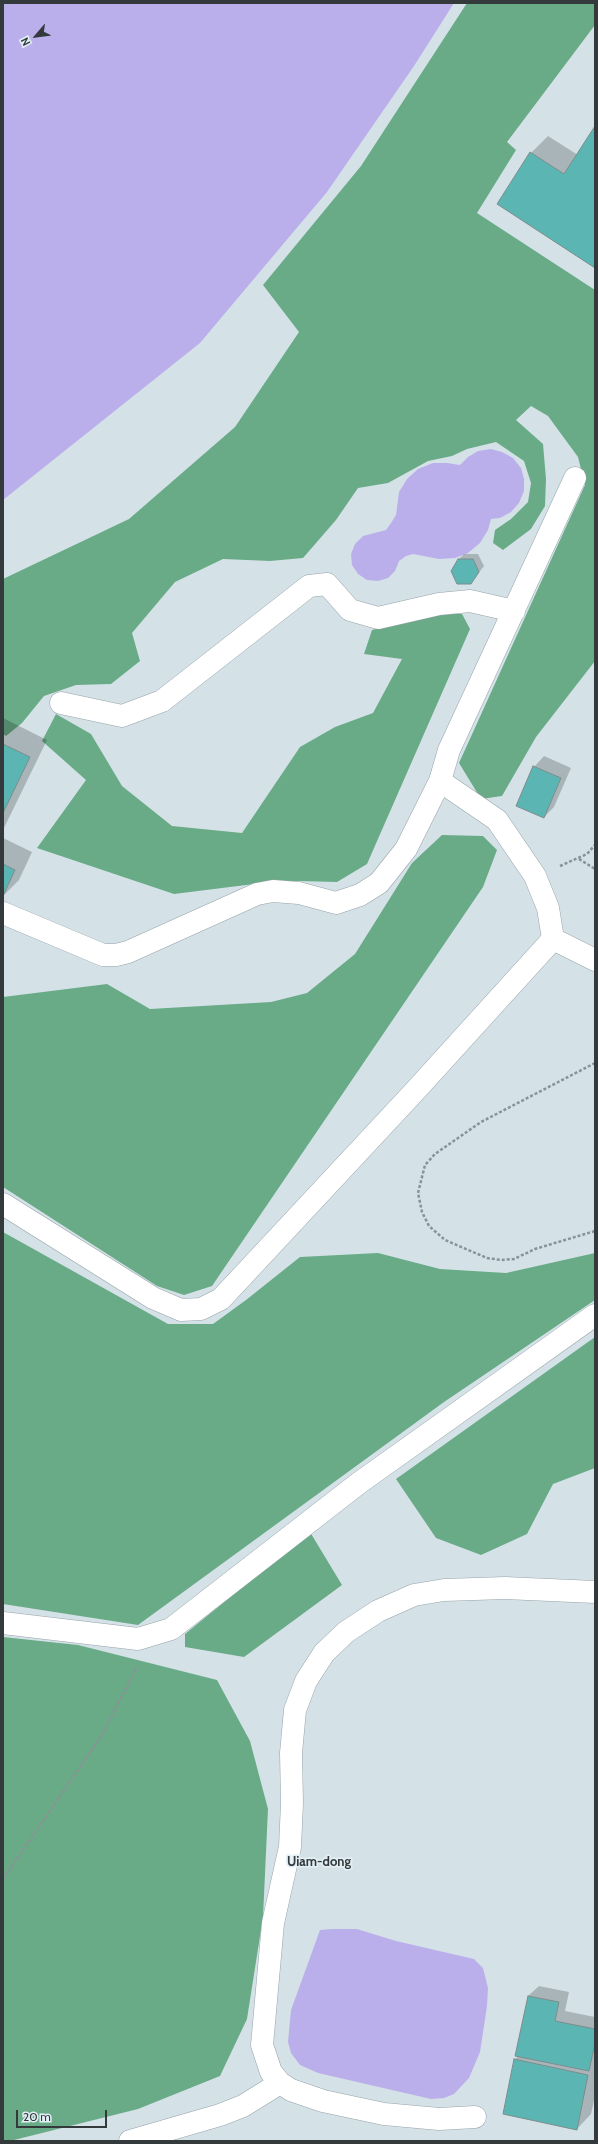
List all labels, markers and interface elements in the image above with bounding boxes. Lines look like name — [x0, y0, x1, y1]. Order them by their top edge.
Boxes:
north arrow — [16, 16, 56, 56]
text: N — [17, 35, 33, 48]
district label: Uiam-dong — [287, 1854, 351, 1870]
scale bar — [18, 2102, 109, 2128]
text: 20 m — [23, 2109, 51, 2124]

